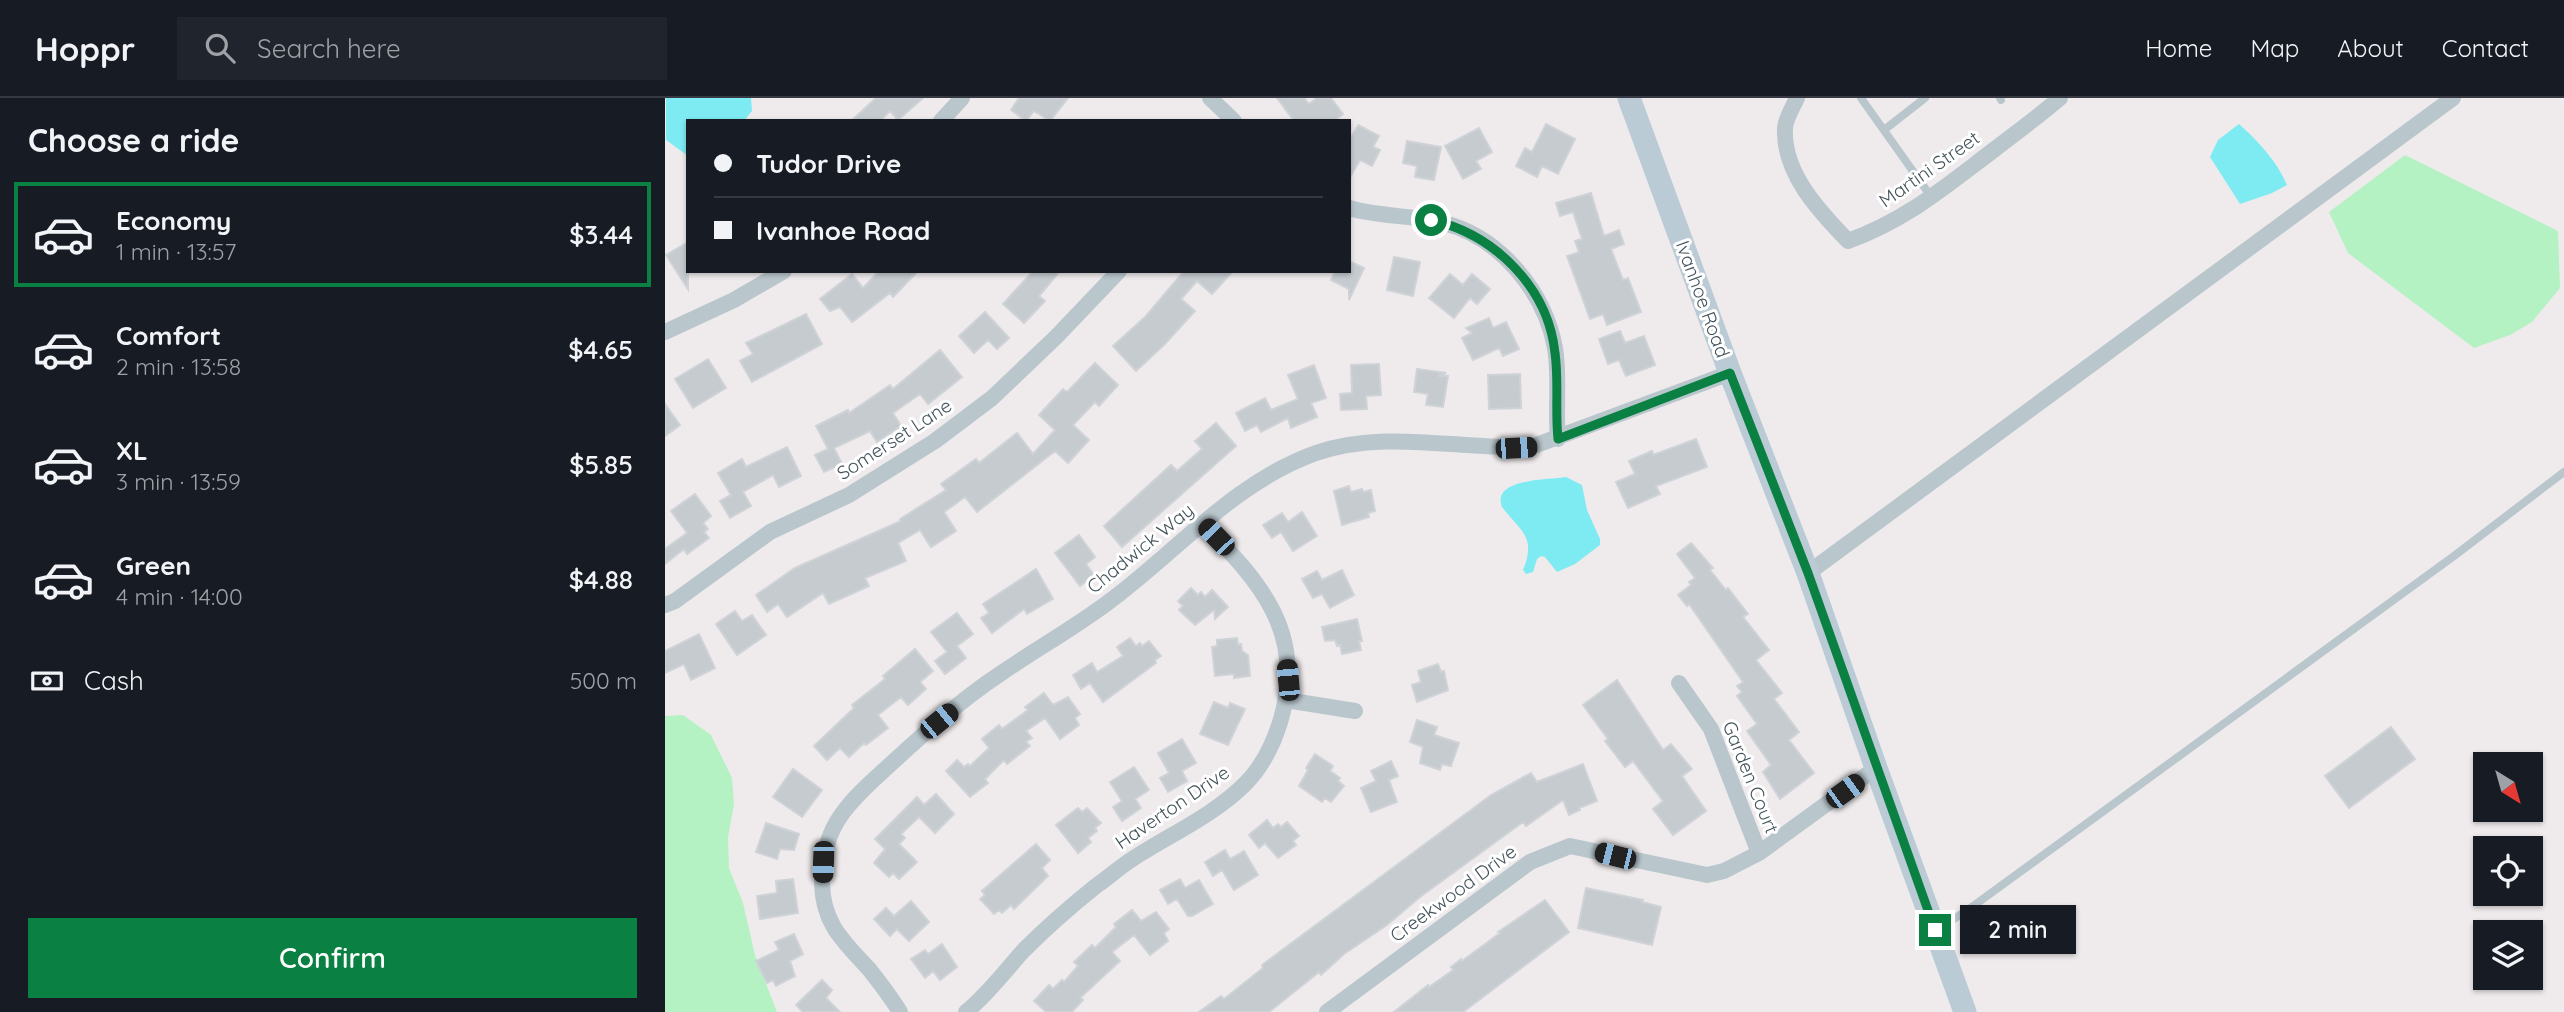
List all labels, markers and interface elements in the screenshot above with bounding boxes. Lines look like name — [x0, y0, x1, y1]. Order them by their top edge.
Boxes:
search box — [177, 17, 667, 80]
text: Hoppr — [35, 28, 135, 69]
icon: search — [201, 29, 239, 67]
text: Search here — [257, 32, 401, 65]
text: Home — [2145, 33, 2212, 63]
text: Map — [2250, 33, 2299, 63]
text: About — [2337, 33, 2404, 63]
text: Contact — [2442, 33, 2529, 63]
text: Choose a ride — [28, 120, 240, 160]
street label: Martini Street — [1874, 126, 1984, 212]
text: Tudor Drive — [756, 147, 901, 180]
icon: car — [32, 203, 95, 266]
text: Economy — [116, 204, 231, 237]
route start — [1415, 204, 1447, 236]
text: Ivanhoe Road — [756, 214, 930, 247]
text: $3.44 — [569, 218, 633, 251]
text: 1 min · 13:57 — [116, 237, 236, 266]
street label: Ivanhoe Road — [1671, 237, 1735, 361]
icon: car — [32, 318, 95, 381]
text: Comfort — [116, 319, 221, 352]
text: $4.65 — [568, 333, 633, 366]
text: 2 min · 13:58 — [116, 352, 241, 381]
street label: Somerset Lane — [832, 393, 956, 485]
icon: car — [32, 433, 95, 496]
text: XL — [116, 434, 148, 467]
car — [1495, 436, 1538, 460]
text: $5.85 — [569, 448, 633, 481]
text: 3 min · 13:59 — [116, 467, 241, 496]
street label: Chadwick Way — [1082, 498, 1198, 598]
car — [1194, 515, 1239, 559]
icon: car — [32, 548, 95, 611]
text: Green — [116, 549, 191, 582]
text: $4.88 — [569, 563, 633, 596]
text: 4 min · 14:00 — [116, 582, 243, 611]
car — [1276, 658, 1301, 702]
icon: cash — [28, 662, 66, 700]
text: Cash — [84, 664, 144, 697]
text: 500 m — [570, 666, 637, 695]
car — [917, 700, 962, 742]
street label: Garden Court — [1718, 717, 1784, 837]
north arrow — [2473, 752, 2543, 822]
map controls — [2473, 752, 2543, 990]
street label: Haverton Drive — [1110, 760, 1234, 854]
car — [1822, 770, 1869, 812]
button: locate — [2473, 836, 2543, 906]
street label: Creekwood Drive — [1385, 839, 1521, 947]
car — [812, 841, 835, 883]
car — [1593, 841, 1638, 871]
callout: 2 min — [1959, 906, 2075, 954]
route end — [1919, 914, 1951, 946]
text: 2 min — [1988, 915, 2048, 944]
button: Confirm — [28, 918, 637, 998]
button: layers — [2473, 920, 2543, 990]

